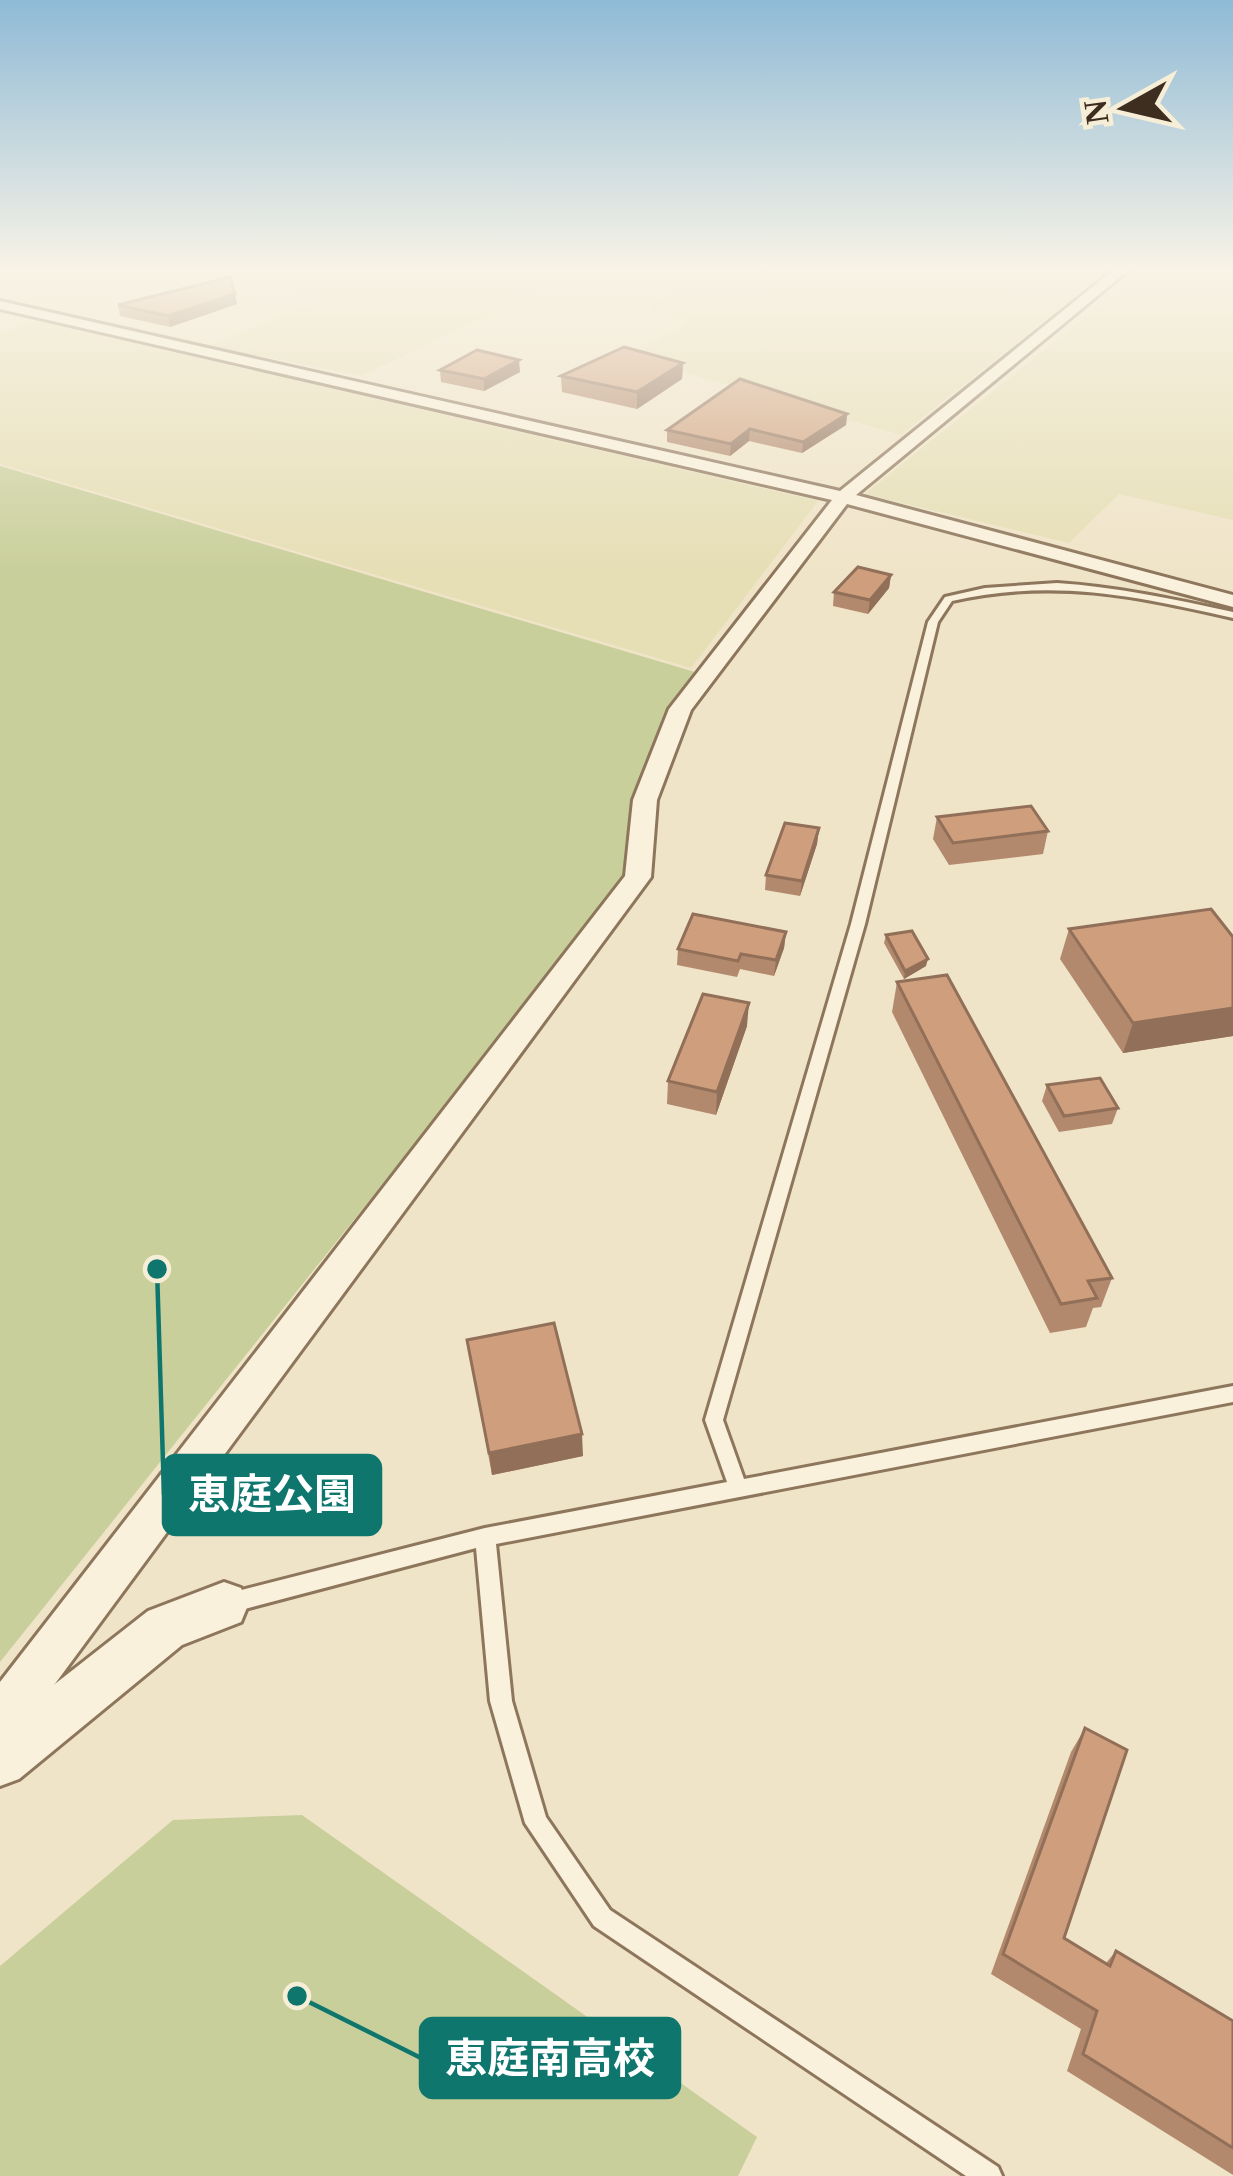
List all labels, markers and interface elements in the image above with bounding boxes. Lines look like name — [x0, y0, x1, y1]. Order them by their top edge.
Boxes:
north arrow — [1065, 48, 1185, 168]
text: N — [1077, 98, 1116, 126]
callout: 恵庭公園 — [164, 1456, 380, 1534]
text: 恵庭公園 — [188, 1472, 356, 1518]
callout: 恵庭南高校 — [421, 2019, 679, 2097]
text: 恵庭南高校 — [445, 2036, 655, 2082]

